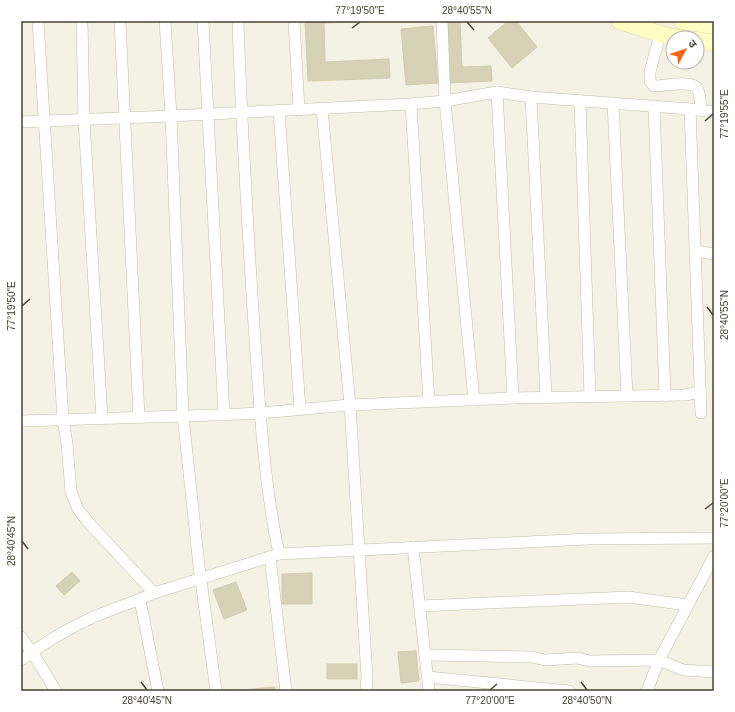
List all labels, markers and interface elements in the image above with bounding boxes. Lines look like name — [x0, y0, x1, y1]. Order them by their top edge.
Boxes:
text: 77°19'50"E — [335, 5, 385, 16]
text: 28°40'55"N — [442, 5, 492, 16]
north arrow — [665, 30, 705, 70]
text: उ — [686, 37, 700, 50]
text: 77°19'55"E — [719, 89, 730, 139]
text: 77°19'50"E — [6, 281, 17, 331]
text: 28°40'55"N — [719, 290, 730, 340]
text: 77°20'00"E — [719, 478, 730, 528]
text: 28°40'45"N — [6, 516, 17, 566]
text: 28°40'45"N — [122, 695, 172, 706]
text: 77°20'00"E — [465, 695, 515, 706]
text: 28°40'50"N — [562, 695, 612, 706]

